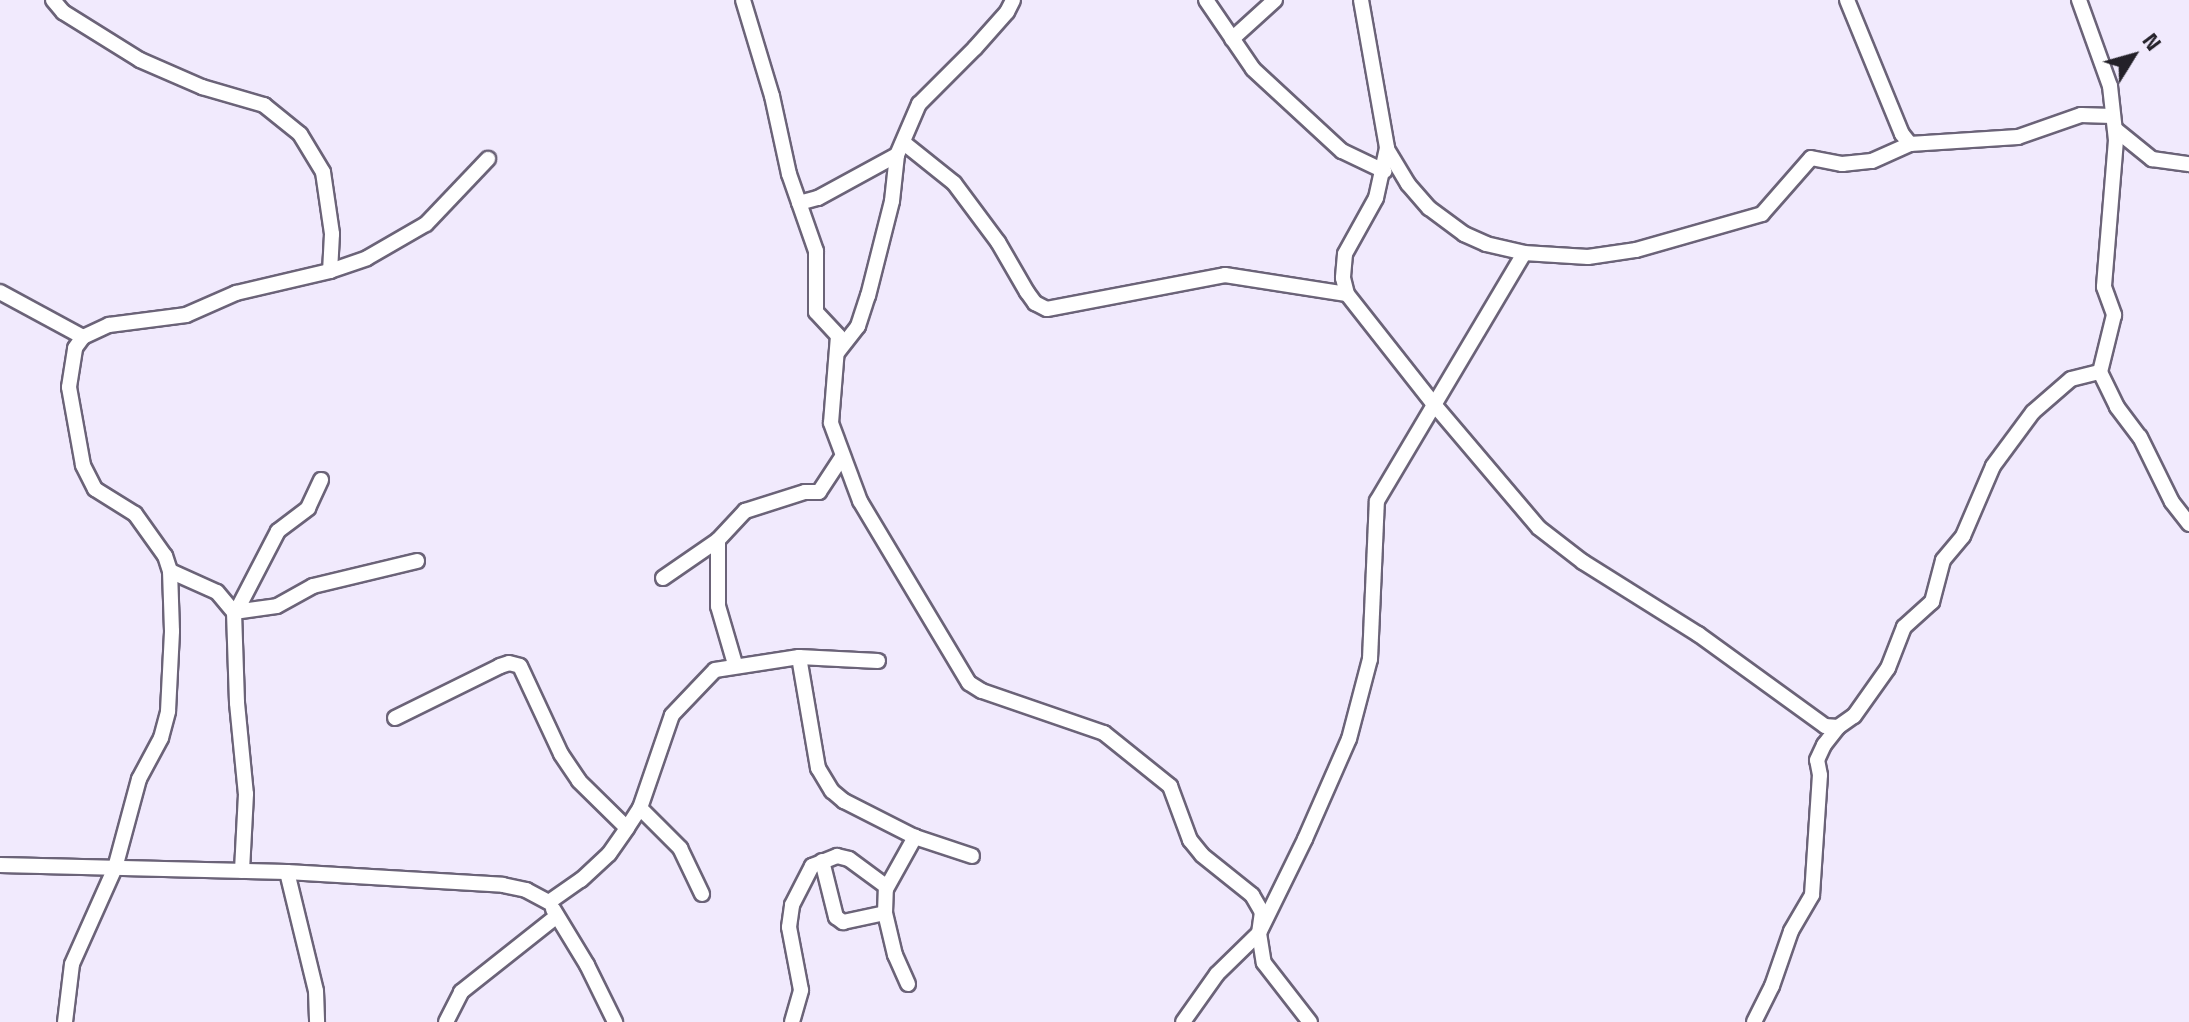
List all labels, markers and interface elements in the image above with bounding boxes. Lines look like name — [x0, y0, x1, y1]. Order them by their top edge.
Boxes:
north arrow — [2093, 16, 2173, 96]
text: N — [2134, 25, 2170, 58]

